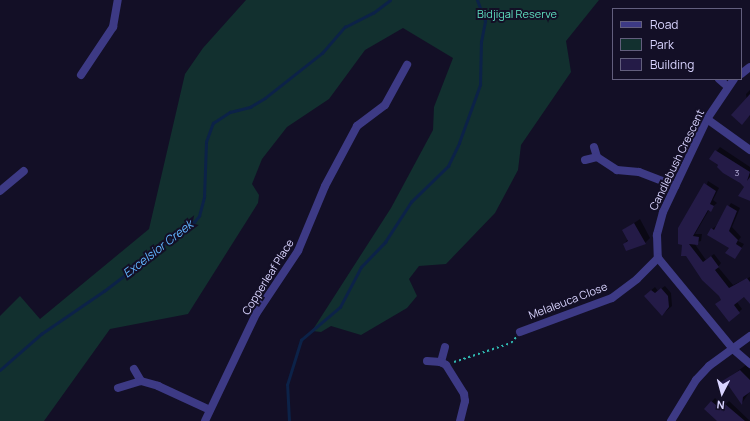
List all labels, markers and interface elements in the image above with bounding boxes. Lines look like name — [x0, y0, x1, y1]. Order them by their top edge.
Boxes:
park label: Bidjigal Reserve — [477, 7, 557, 21]
legend — [612, 8, 742, 80]
text: Road — [650, 16, 678, 33]
text: Park — [650, 36, 674, 53]
text: Building — [650, 56, 694, 73]
street label: Candlebush Crescent — [647, 107, 707, 213]
house number: 3 — [735, 168, 739, 178]
water label: Excelsior Creek — [120, 217, 196, 281]
street label: Copperleaf Place — [239, 237, 297, 317]
street label: Melaleuca Close — [527, 280, 609, 322]
north arrow — [702, 373, 742, 413]
text: N — [716, 398, 725, 413]

